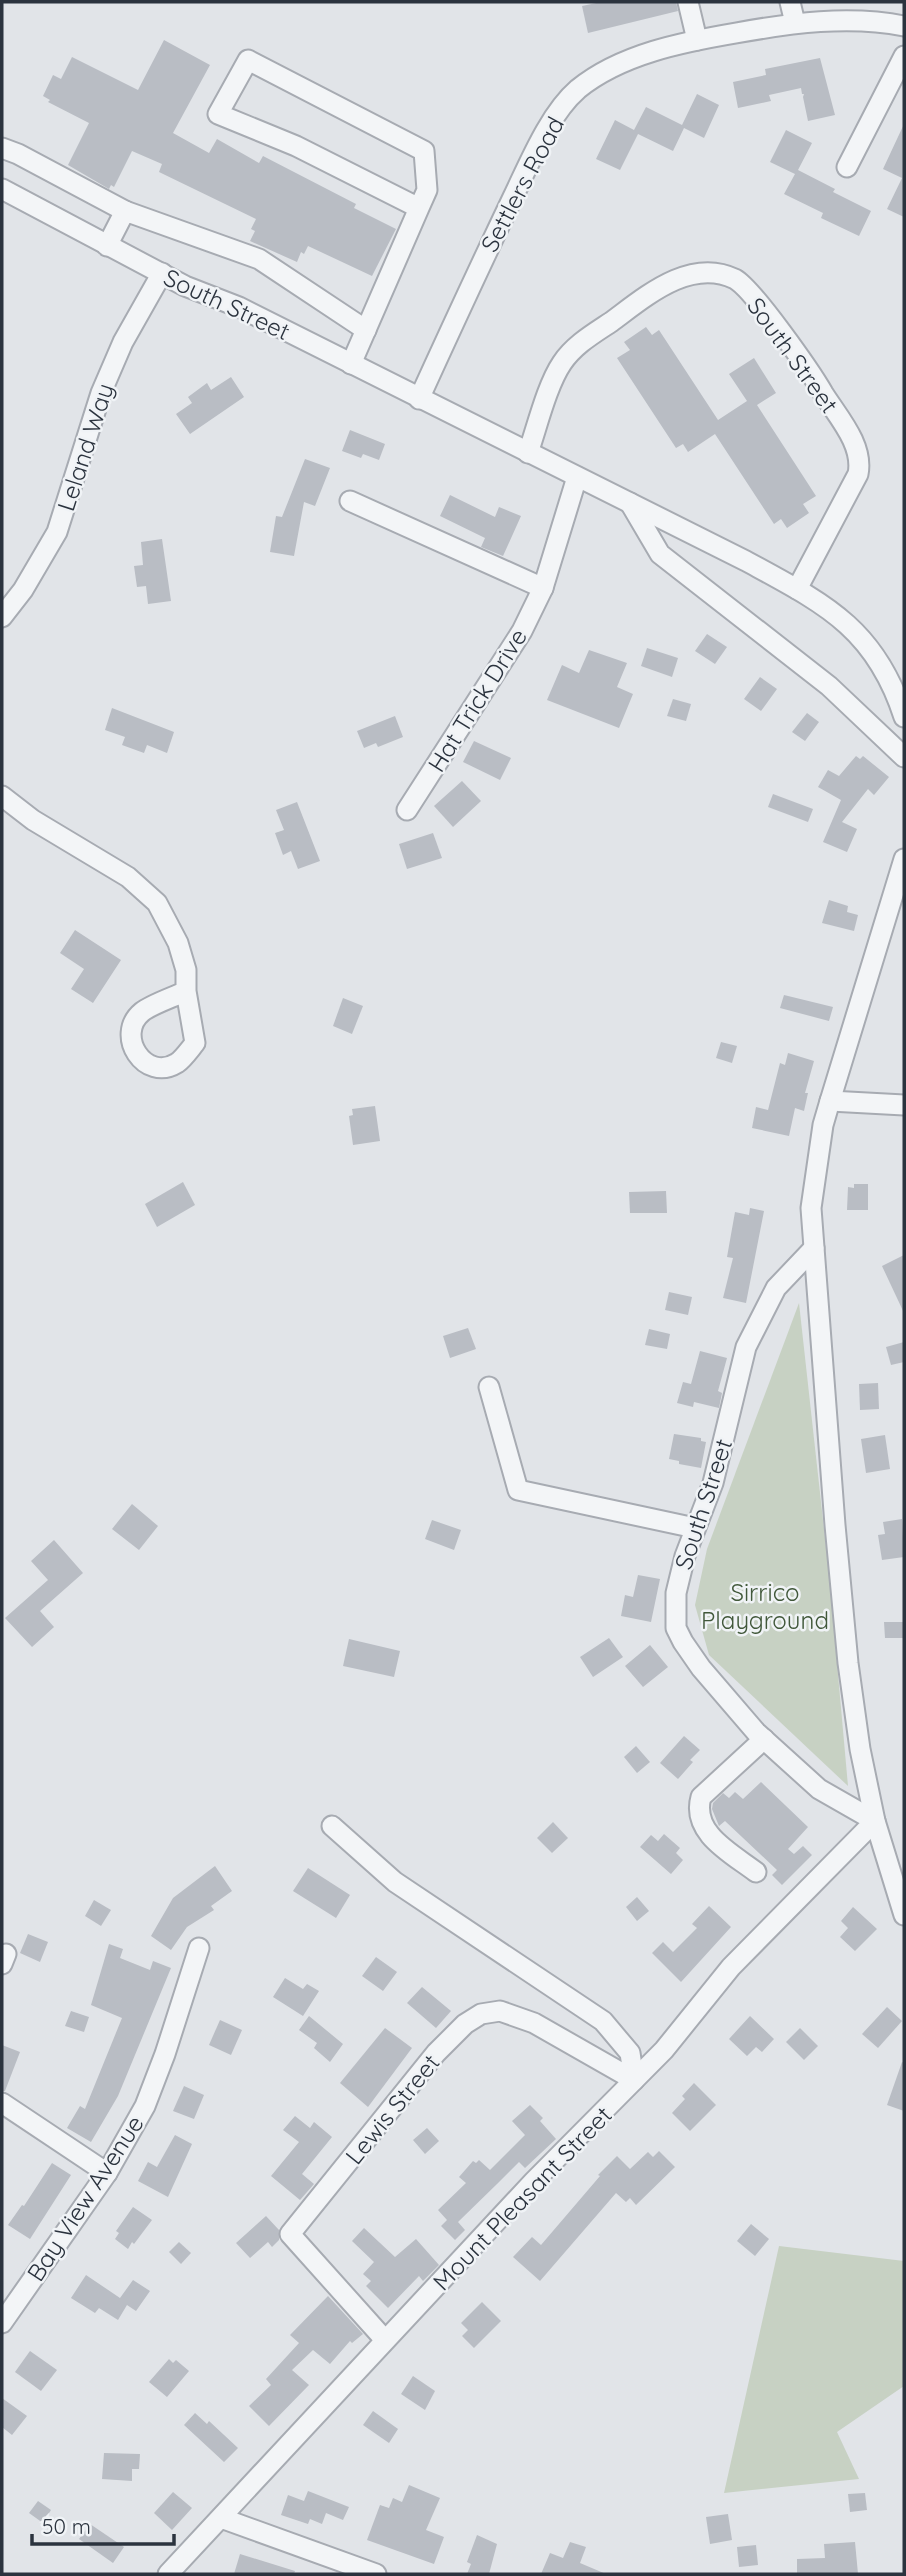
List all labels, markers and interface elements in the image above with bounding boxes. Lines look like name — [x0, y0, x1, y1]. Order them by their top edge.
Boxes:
street label: Settlers Road — [474, 111, 570, 257]
street label: South Street — [159, 262, 295, 346]
street label: South Street — [741, 291, 845, 419]
street label: Leland Way — [50, 379, 120, 515]
street label: Hat Trick Drive — [421, 623, 533, 777]
street label: South Street — [668, 1435, 738, 1573]
park label: Sirrico Playground — [701, 1577, 829, 1635]
street label: Lewis Street — [339, 2048, 445, 2170]
street label: Mount Pleasant Street — [426, 2100, 618, 2296]
street label: Bay View Avenue — [20, 2109, 150, 2287]
scale bar — [32, 2502, 173, 2546]
text: 50 m — [42, 2513, 91, 2539]

